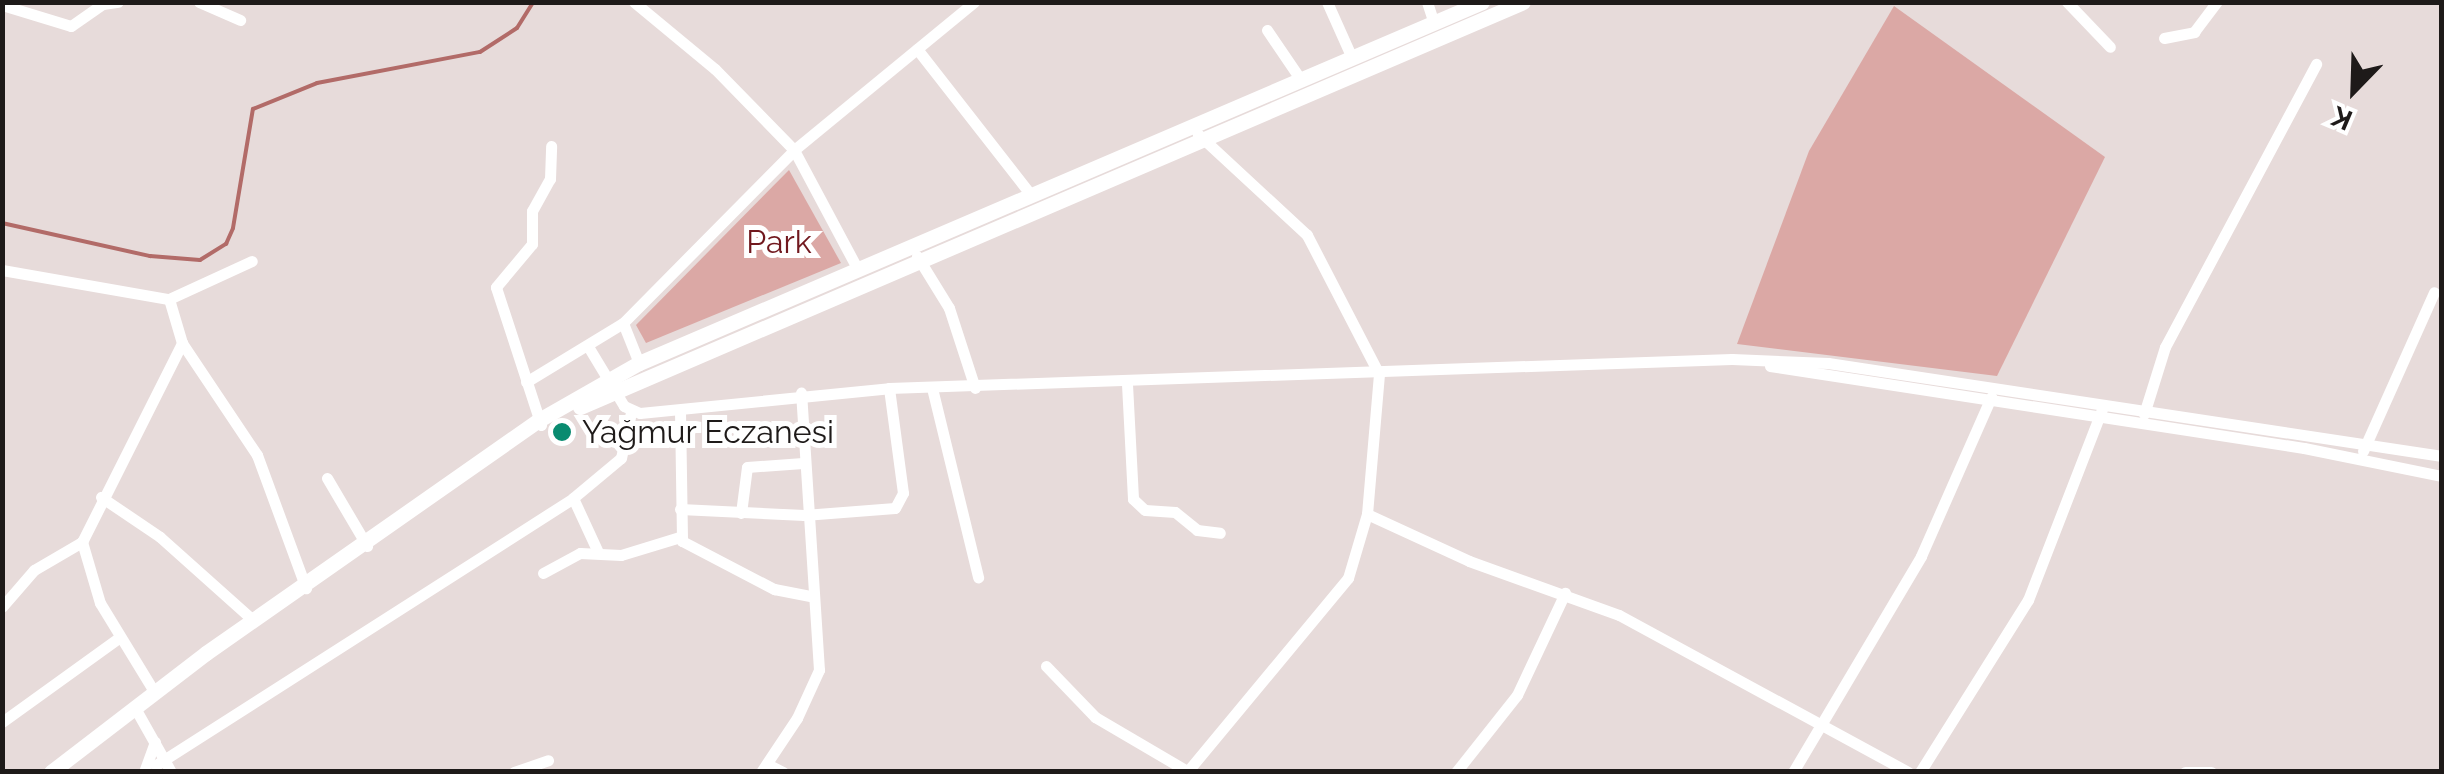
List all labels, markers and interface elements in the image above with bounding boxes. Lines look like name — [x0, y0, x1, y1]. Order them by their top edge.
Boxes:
north arrow — [2304, 40, 2404, 140]
text: K — [2327, 99, 2357, 137]
park label: Park — [746, 223, 812, 261]
place label: Yağmur Eczanesi — [582, 413, 835, 451]
marker: Yağmur Eczanesi — [551, 421, 573, 443]

